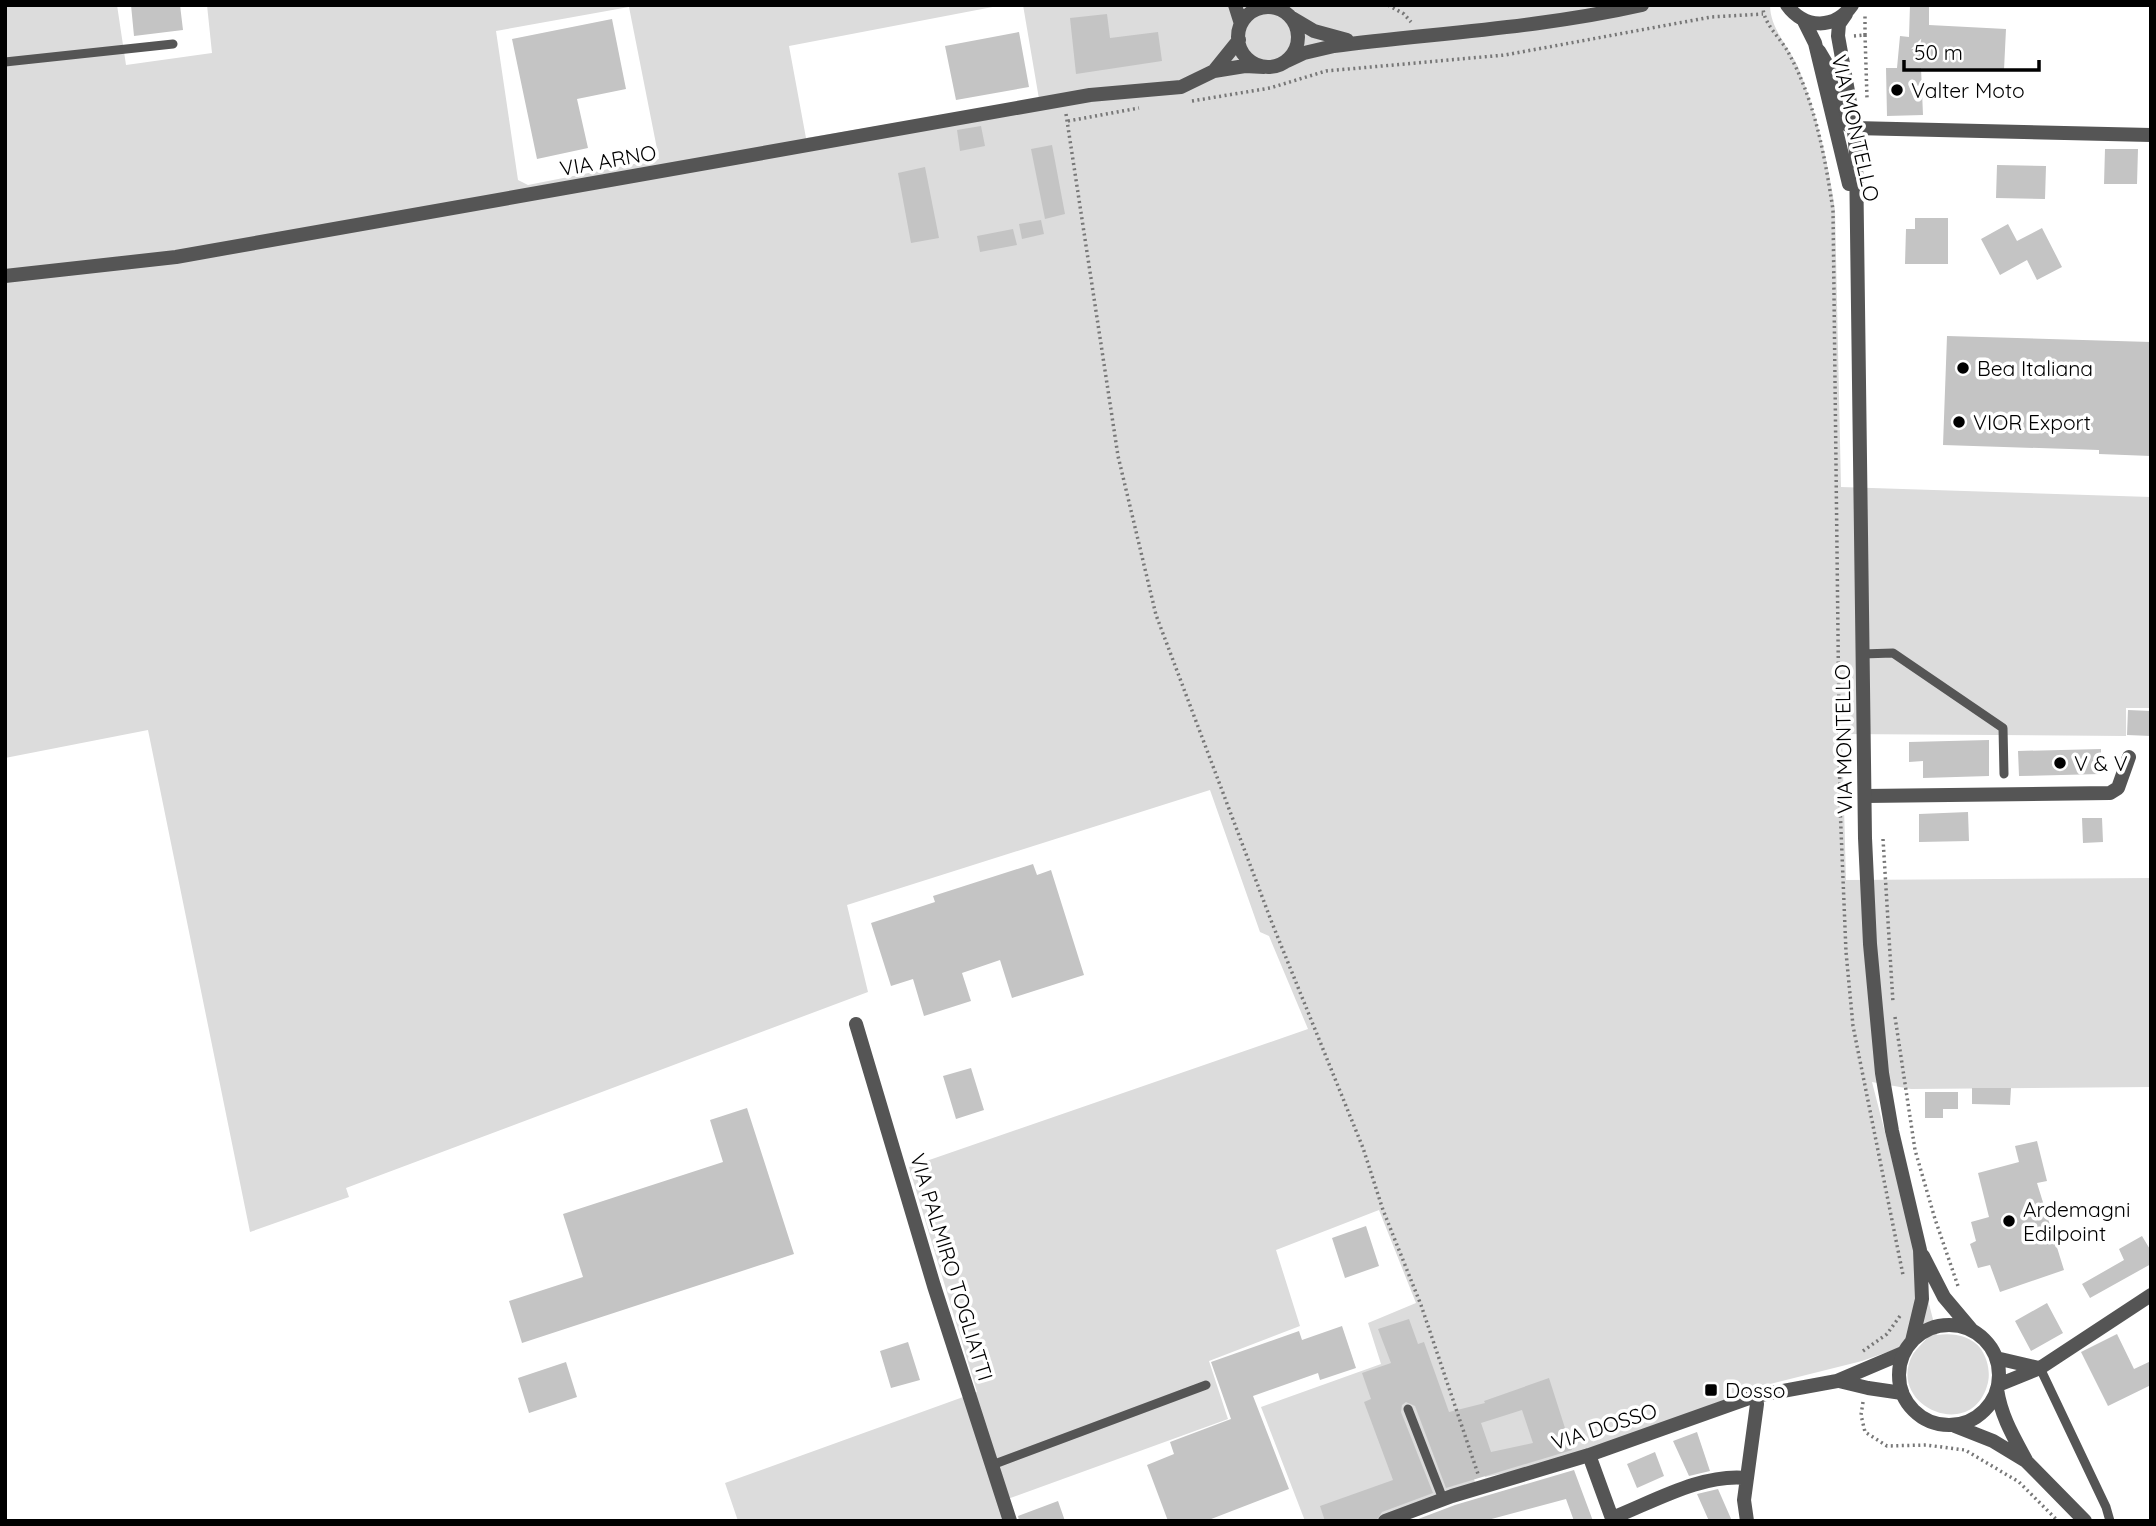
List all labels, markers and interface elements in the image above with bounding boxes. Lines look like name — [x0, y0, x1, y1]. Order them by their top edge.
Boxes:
scale bar — [1904, 28, 2039, 72]
text: 50 m — [1914, 39, 1963, 65]
street label: VIA MONTELLO — [1826, 52, 1886, 204]
place label: Valter Moto — [1911, 77, 2025, 103]
marker: Valter Moto — [1889, 82, 1905, 98]
street label: VIA ARNO — [558, 139, 658, 181]
place label: Bea Italiana — [1977, 355, 2093, 381]
marker: Bea Italiana — [1955, 360, 1971, 376]
place label: VIOR Export — [1973, 409, 2091, 435]
marker: VIOR Export — [1951, 414, 1967, 430]
street label: VIA MONTELLO — [1829, 664, 1857, 814]
place label: V & V — [2074, 750, 2128, 776]
marker: V & V — [2052, 755, 2068, 771]
street label: VIA PALMIRO TOGLIATTI — [905, 1150, 999, 1384]
place label: Ardemagni Edilpoint — [2023, 1196, 2130, 1246]
marker: Ardemagni Edilpoint — [2001, 1213, 2017, 1229]
place label: Dosso — [1725, 1377, 1785, 1403]
marker: Dosso — [1703, 1382, 1719, 1398]
street label: VIA DOSSO — [1548, 1397, 1660, 1455]

